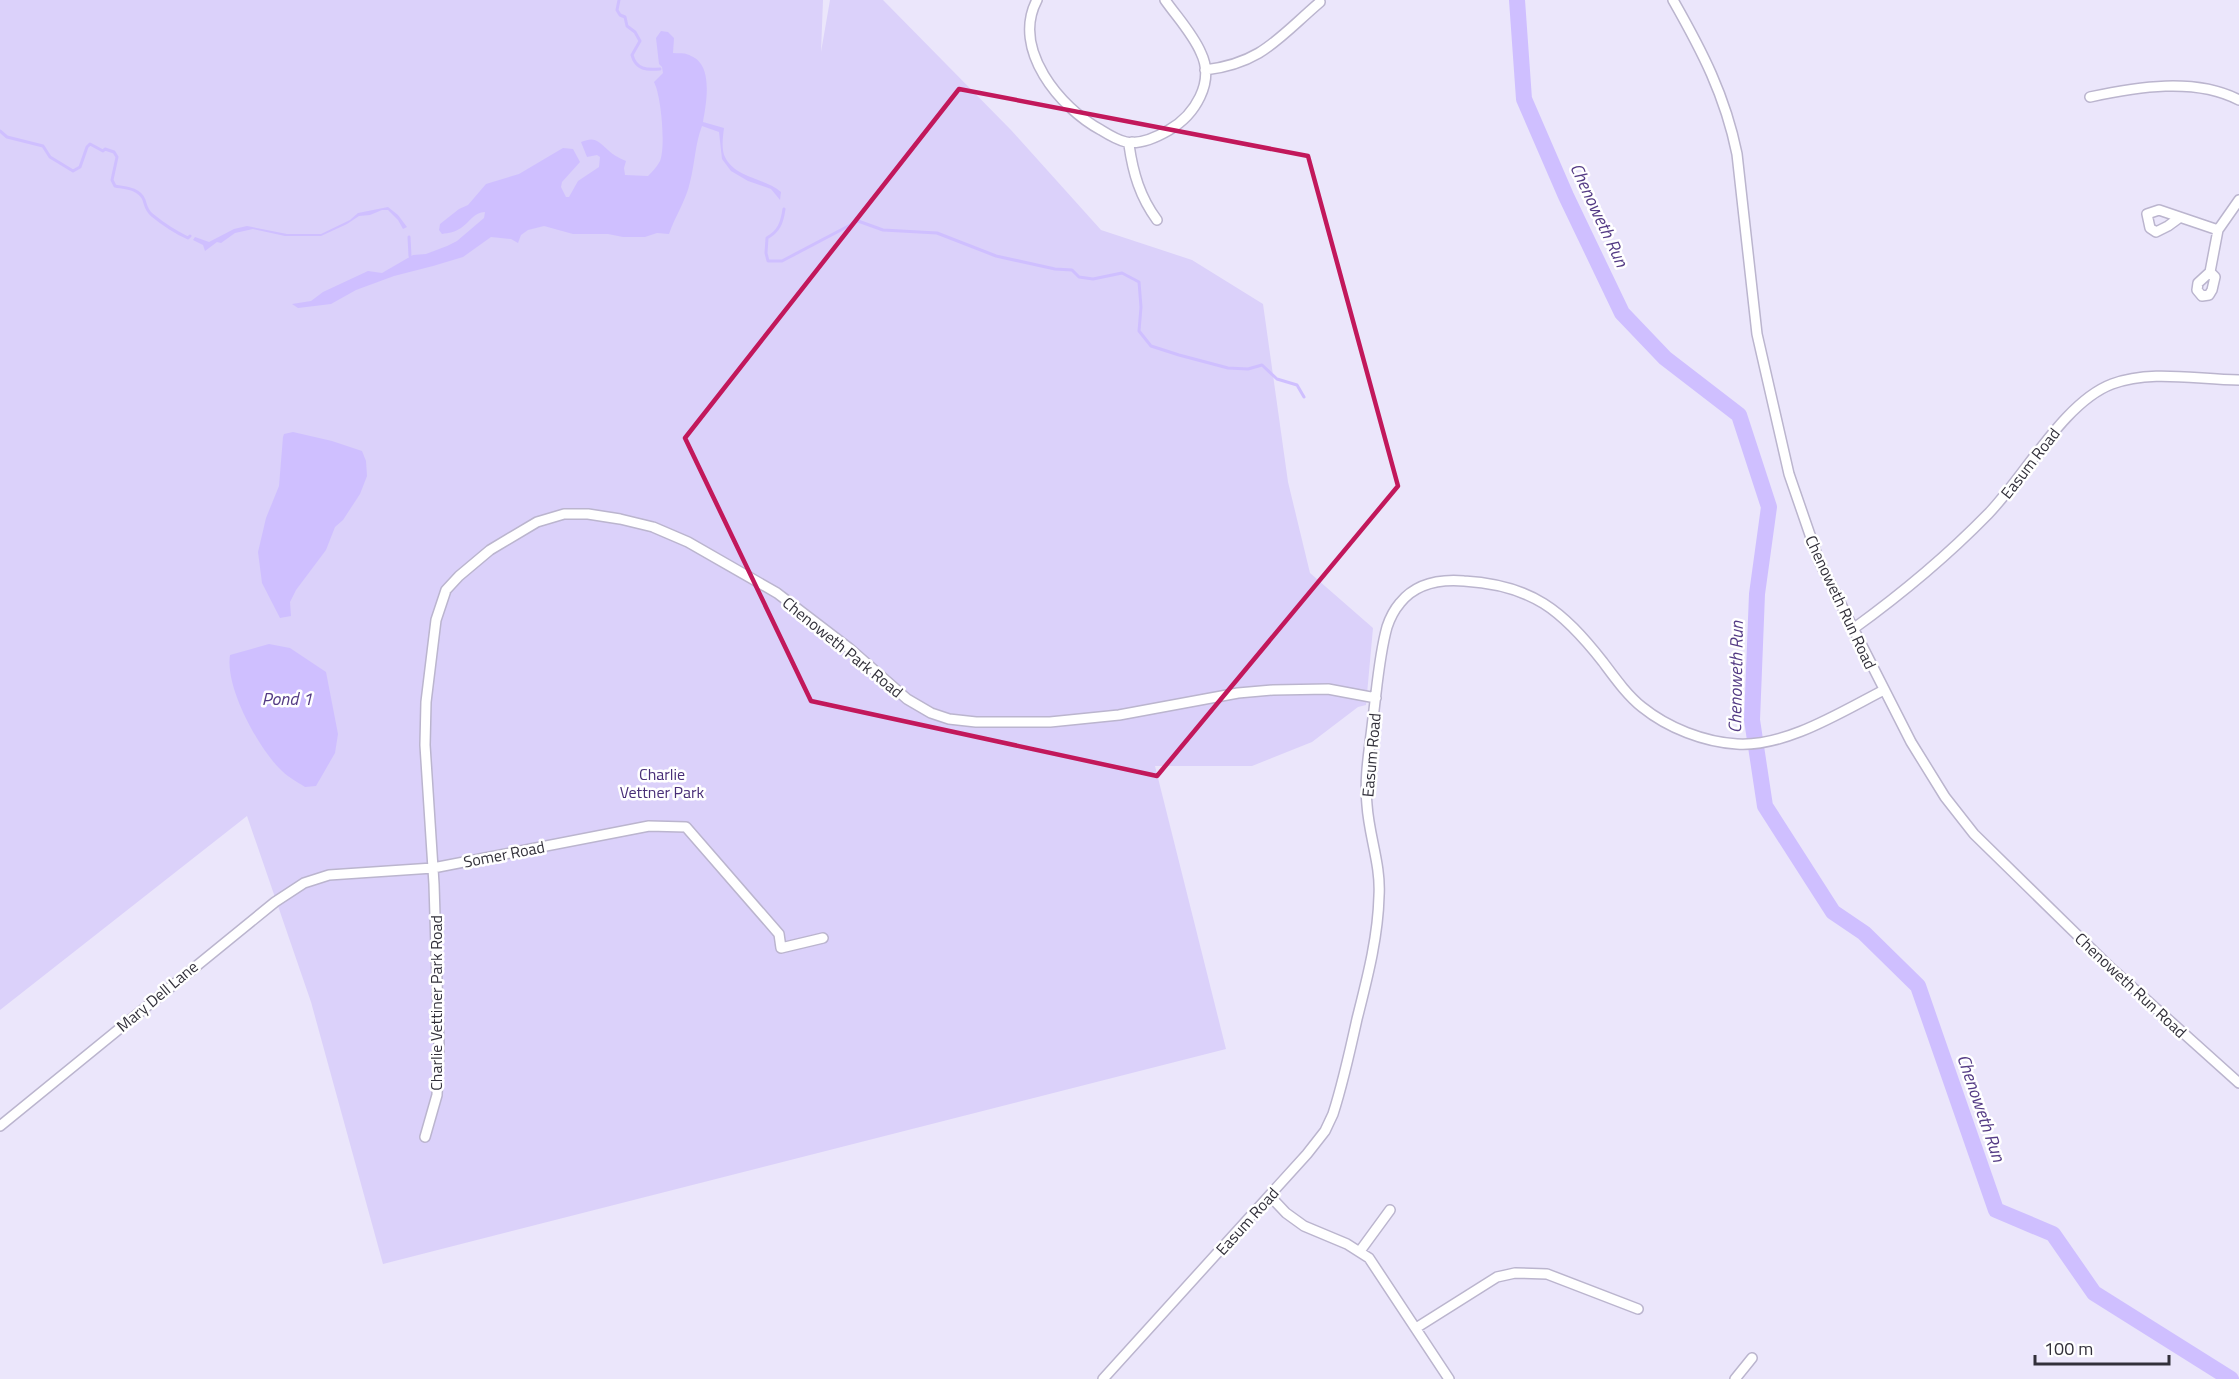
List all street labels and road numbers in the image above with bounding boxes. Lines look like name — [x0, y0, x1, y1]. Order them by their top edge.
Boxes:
street label: Easum Road — [1995, 422, 2065, 504]
street label: Chenoweth Run Road — [1799, 531, 1883, 673]
street label: Chenoweth Park Road — [778, 591, 908, 703]
street label: Easum Road — [1355, 712, 1387, 798]
street label: Somer Road — [461, 834, 547, 874]
street label: Charlie Vettiner Park Road — [424, 915, 448, 1091]
street label: Chenoweth Run Road — [2070, 927, 2192, 1043]
street label: Mary Dell Lane — [111, 955, 203, 1037]
street label: Easum Road — [1210, 1182, 1284, 1260]

